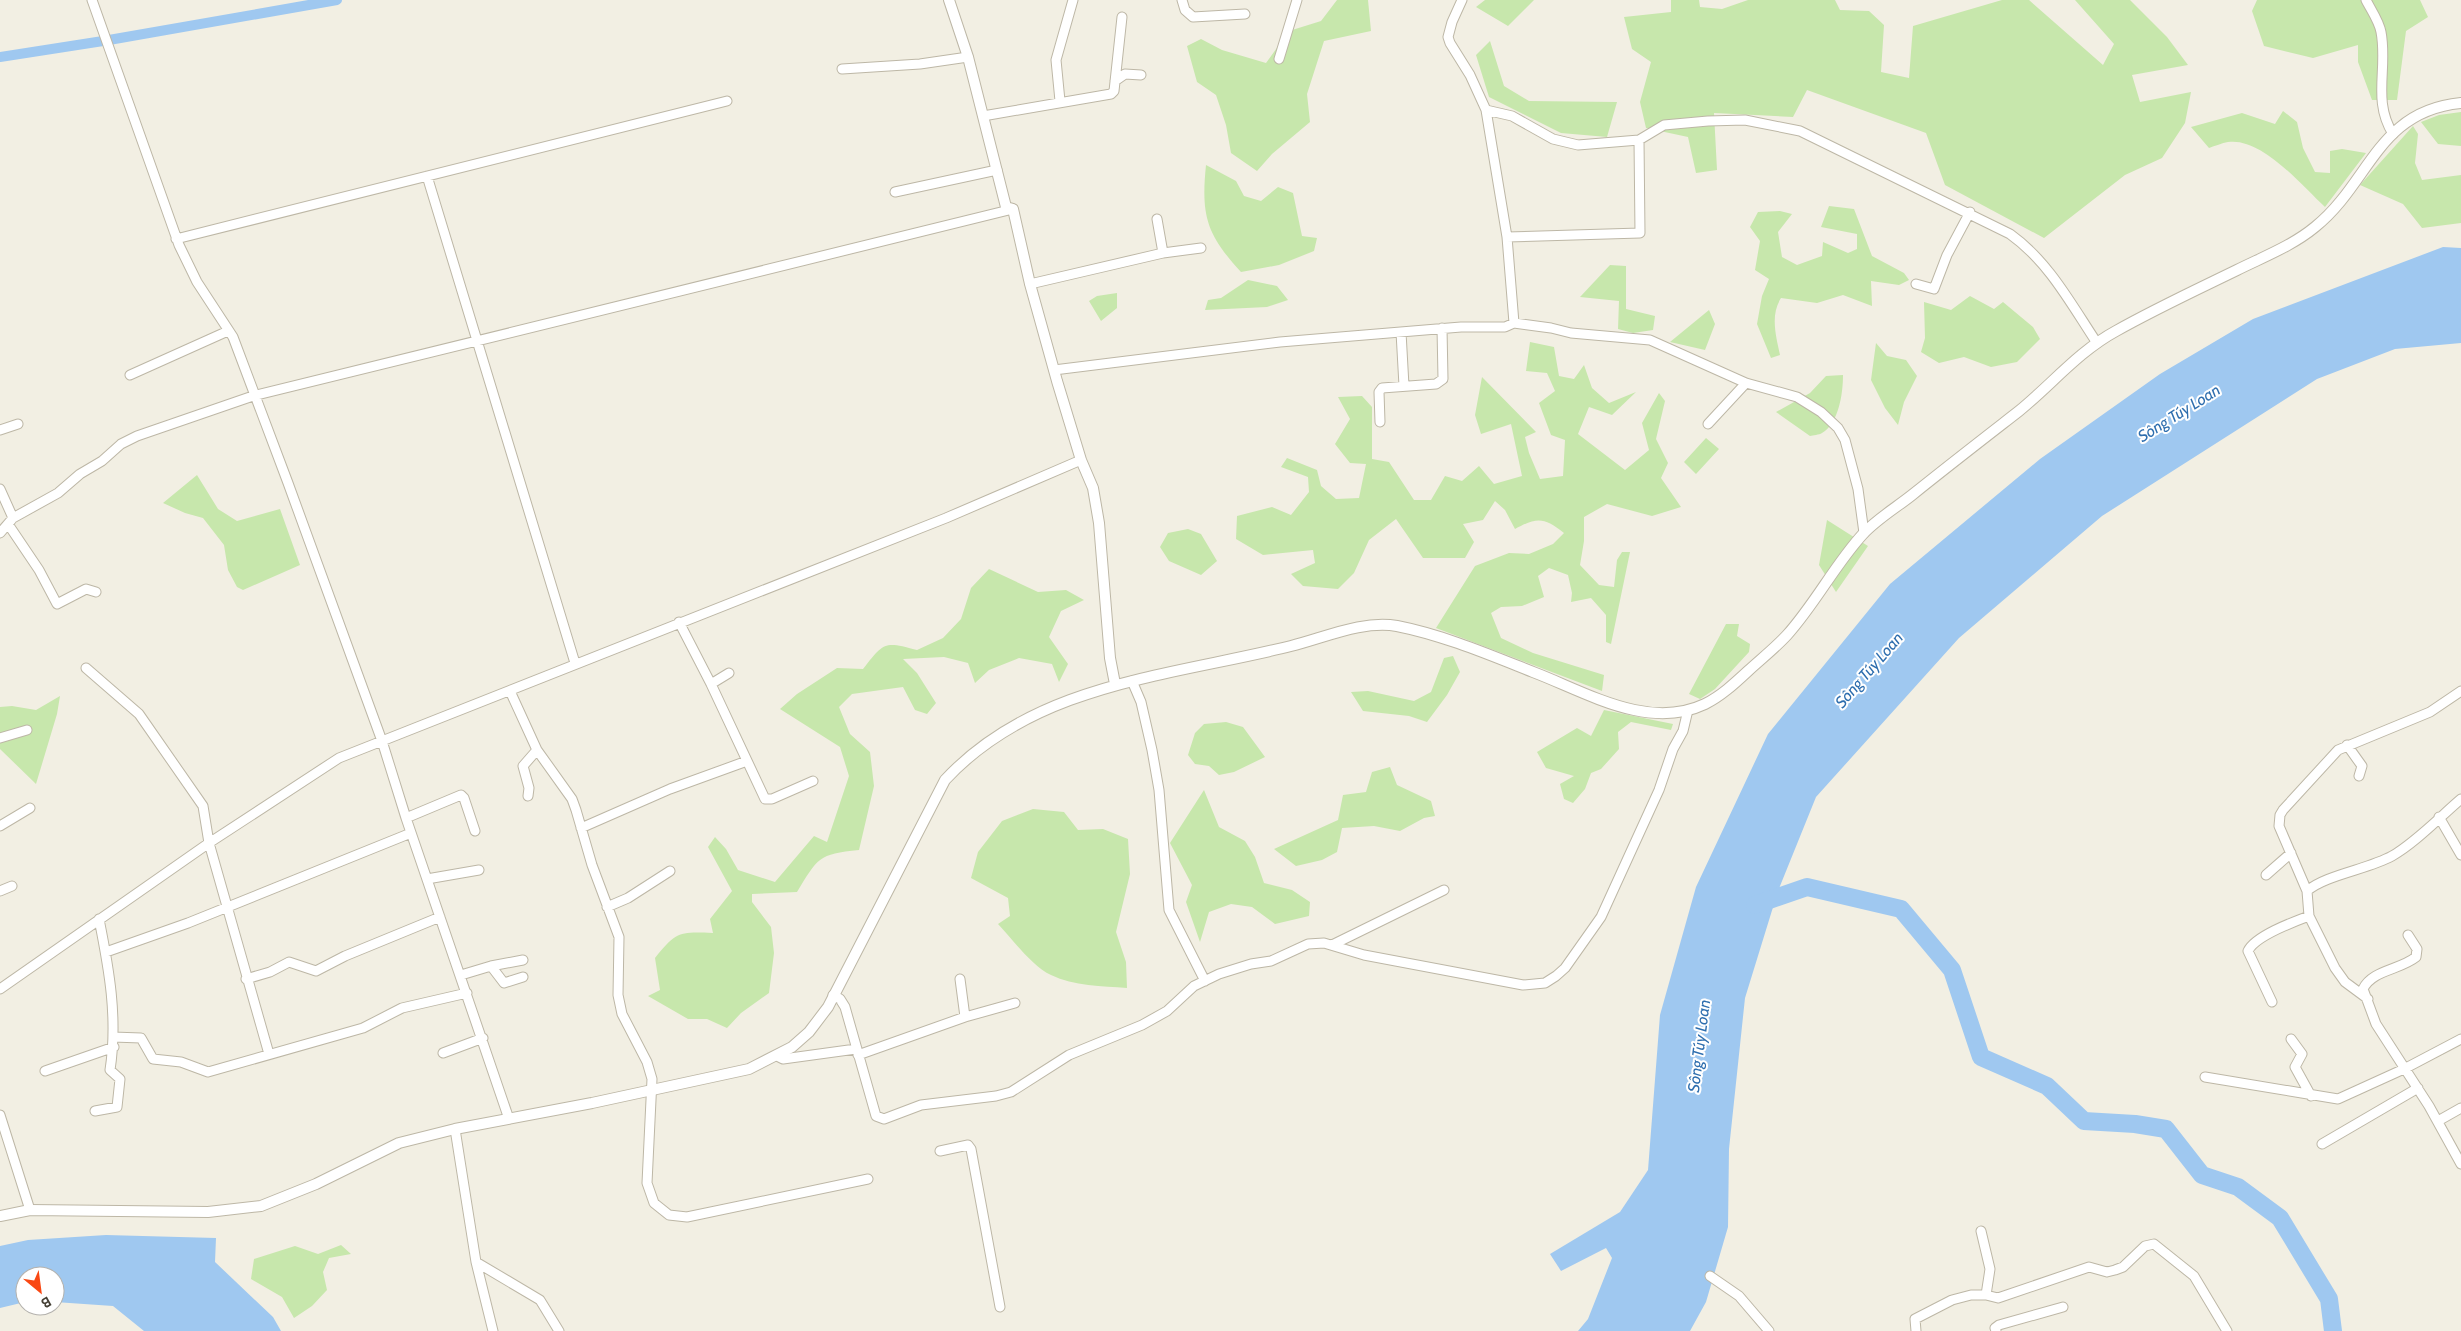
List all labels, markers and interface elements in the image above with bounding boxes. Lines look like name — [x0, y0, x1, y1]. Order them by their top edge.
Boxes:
water label: Sông Túy Loan — [2134, 380, 2224, 446]
water label: Sông Túy Loan — [1831, 628, 1907, 712]
water label: Sông Túy Loan — [1684, 998, 1714, 1094]
north arrow — [15, 1266, 65, 1316]
text: B — [38, 1292, 54, 1312]

